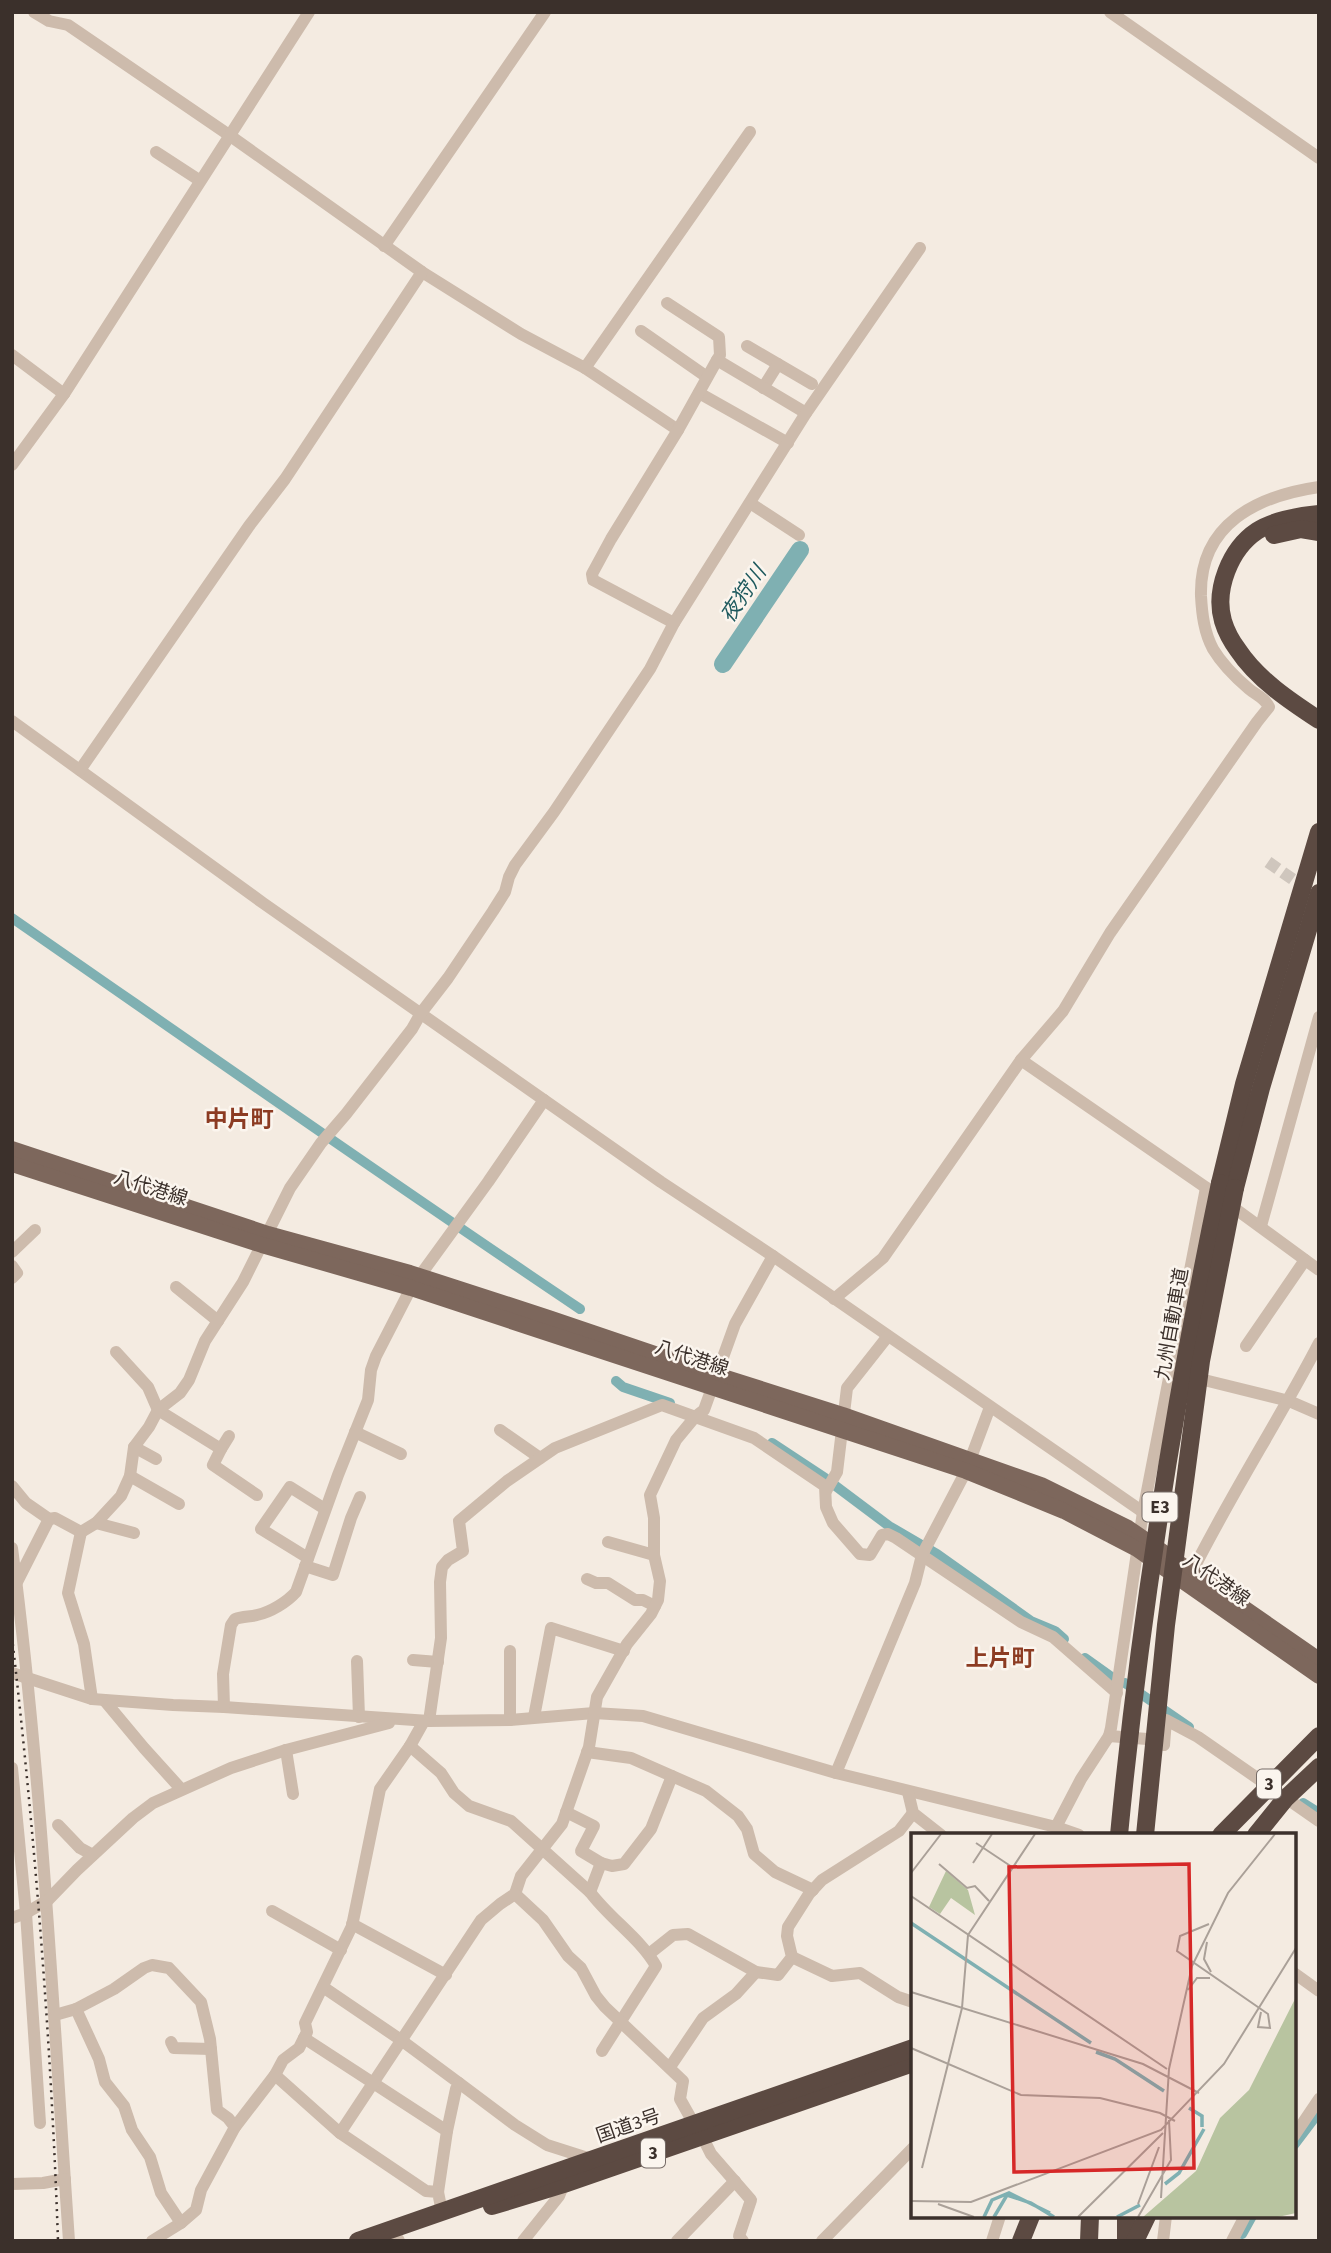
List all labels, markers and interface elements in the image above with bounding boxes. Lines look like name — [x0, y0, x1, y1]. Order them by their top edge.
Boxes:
water label: 夜狩川 — [713, 558, 774, 629]
district label: 中片町 — [205, 1103, 274, 1136]
street label: 八代港線 — [110, 1164, 191, 1213]
street label: 九州自動車道 — [1149, 1266, 1196, 1383]
street label: 八代港線 — [651, 1334, 732, 1383]
road number: E3 — [1142, 1492, 1178, 1522]
street label: 八代港線 — [1177, 1547, 1255, 1613]
district label: 上片町 — [966, 1642, 1035, 1675]
road number: 3 — [1257, 1770, 1281, 1798]
inset map — [911, 1833, 1296, 2218]
street label: 国道3号 — [593, 2103, 664, 2150]
road number: 3 — [641, 2138, 665, 2168]

